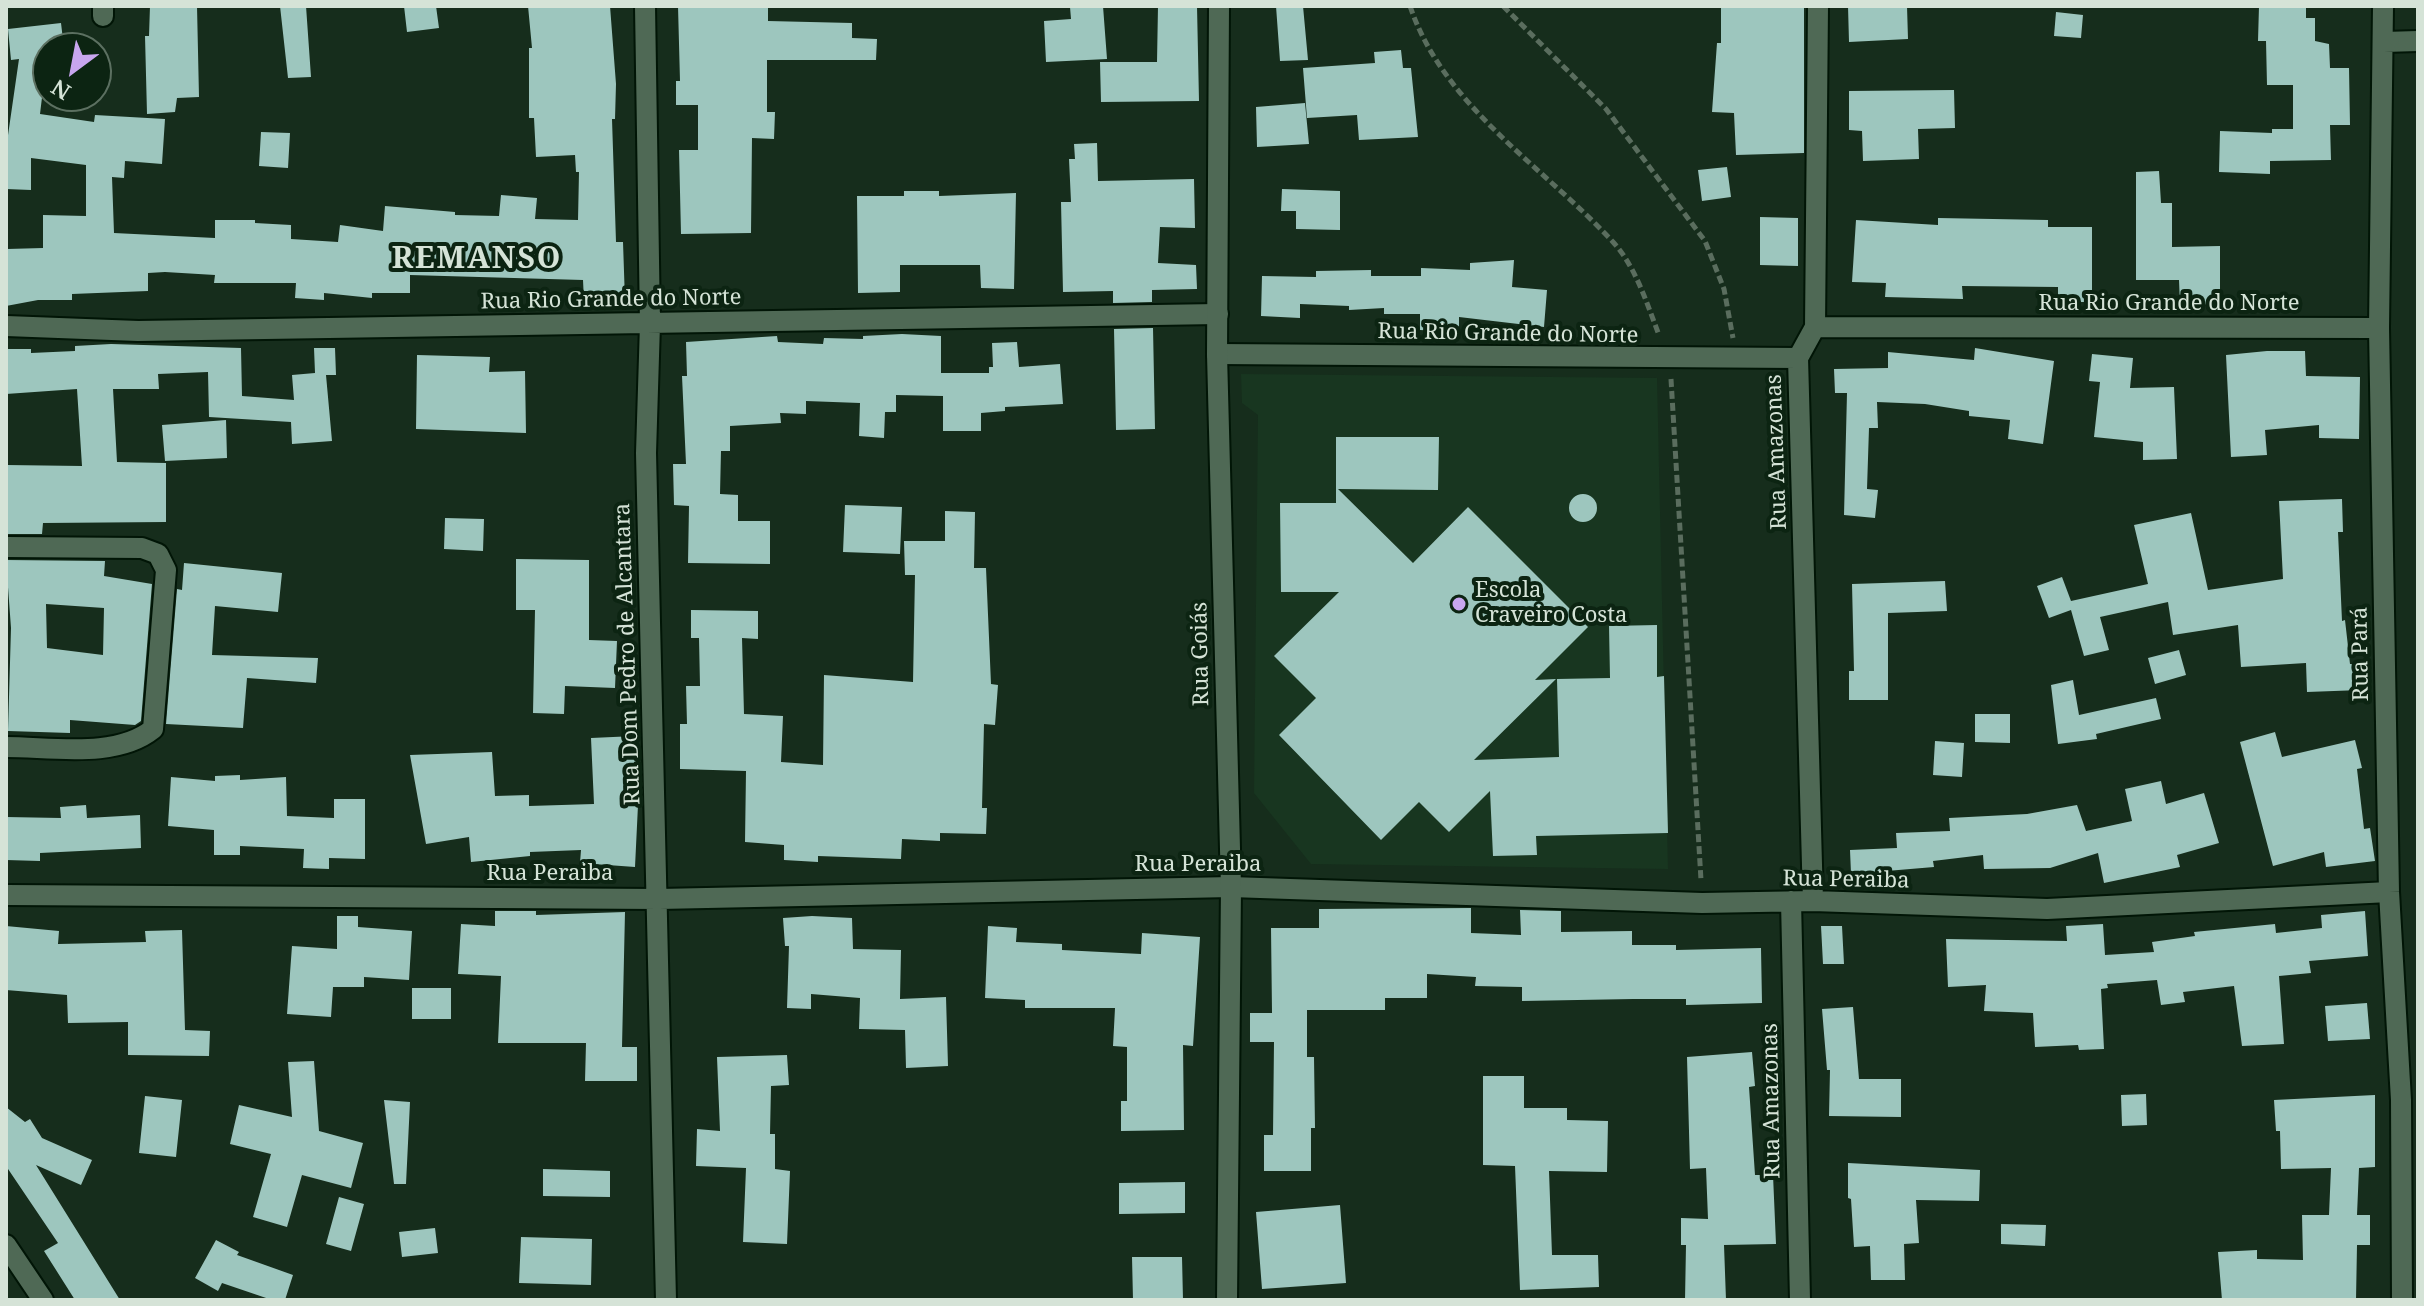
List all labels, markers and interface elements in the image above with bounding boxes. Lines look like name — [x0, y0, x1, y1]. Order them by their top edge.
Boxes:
north arrow — [32, 32, 112, 112]
text: N — [45, 73, 76, 108]
district label: REMANSO — [392, 241, 562, 277]
street label: Rua Rio Grande do Norte — [480, 285, 742, 315]
street label: Rua Rio Grande do Norte — [2039, 291, 2299, 317]
street label: Rua Rio Grande do Norte — [1377, 319, 1639, 349]
street label: Rua Amazonas — [1761, 374, 1793, 530]
street label: Rua Dom Pedro de Alcantara — [610, 503, 646, 805]
place label: Escola Craveiro Costa — [1475, 578, 1627, 630]
marker: Escola Craveiro Costa — [1450, 595, 1468, 613]
street label: Rua Goiás — [1187, 602, 1215, 706]
street label: Rua Pará — [2347, 607, 2375, 701]
street label: Rua Peraiba — [1135, 852, 1261, 878]
street label: Rua Peraiba — [487, 861, 613, 887]
street label: Rua Peraiba — [1782, 866, 1910, 894]
street label: Rua Amazonas — [1757, 1023, 1787, 1179]

